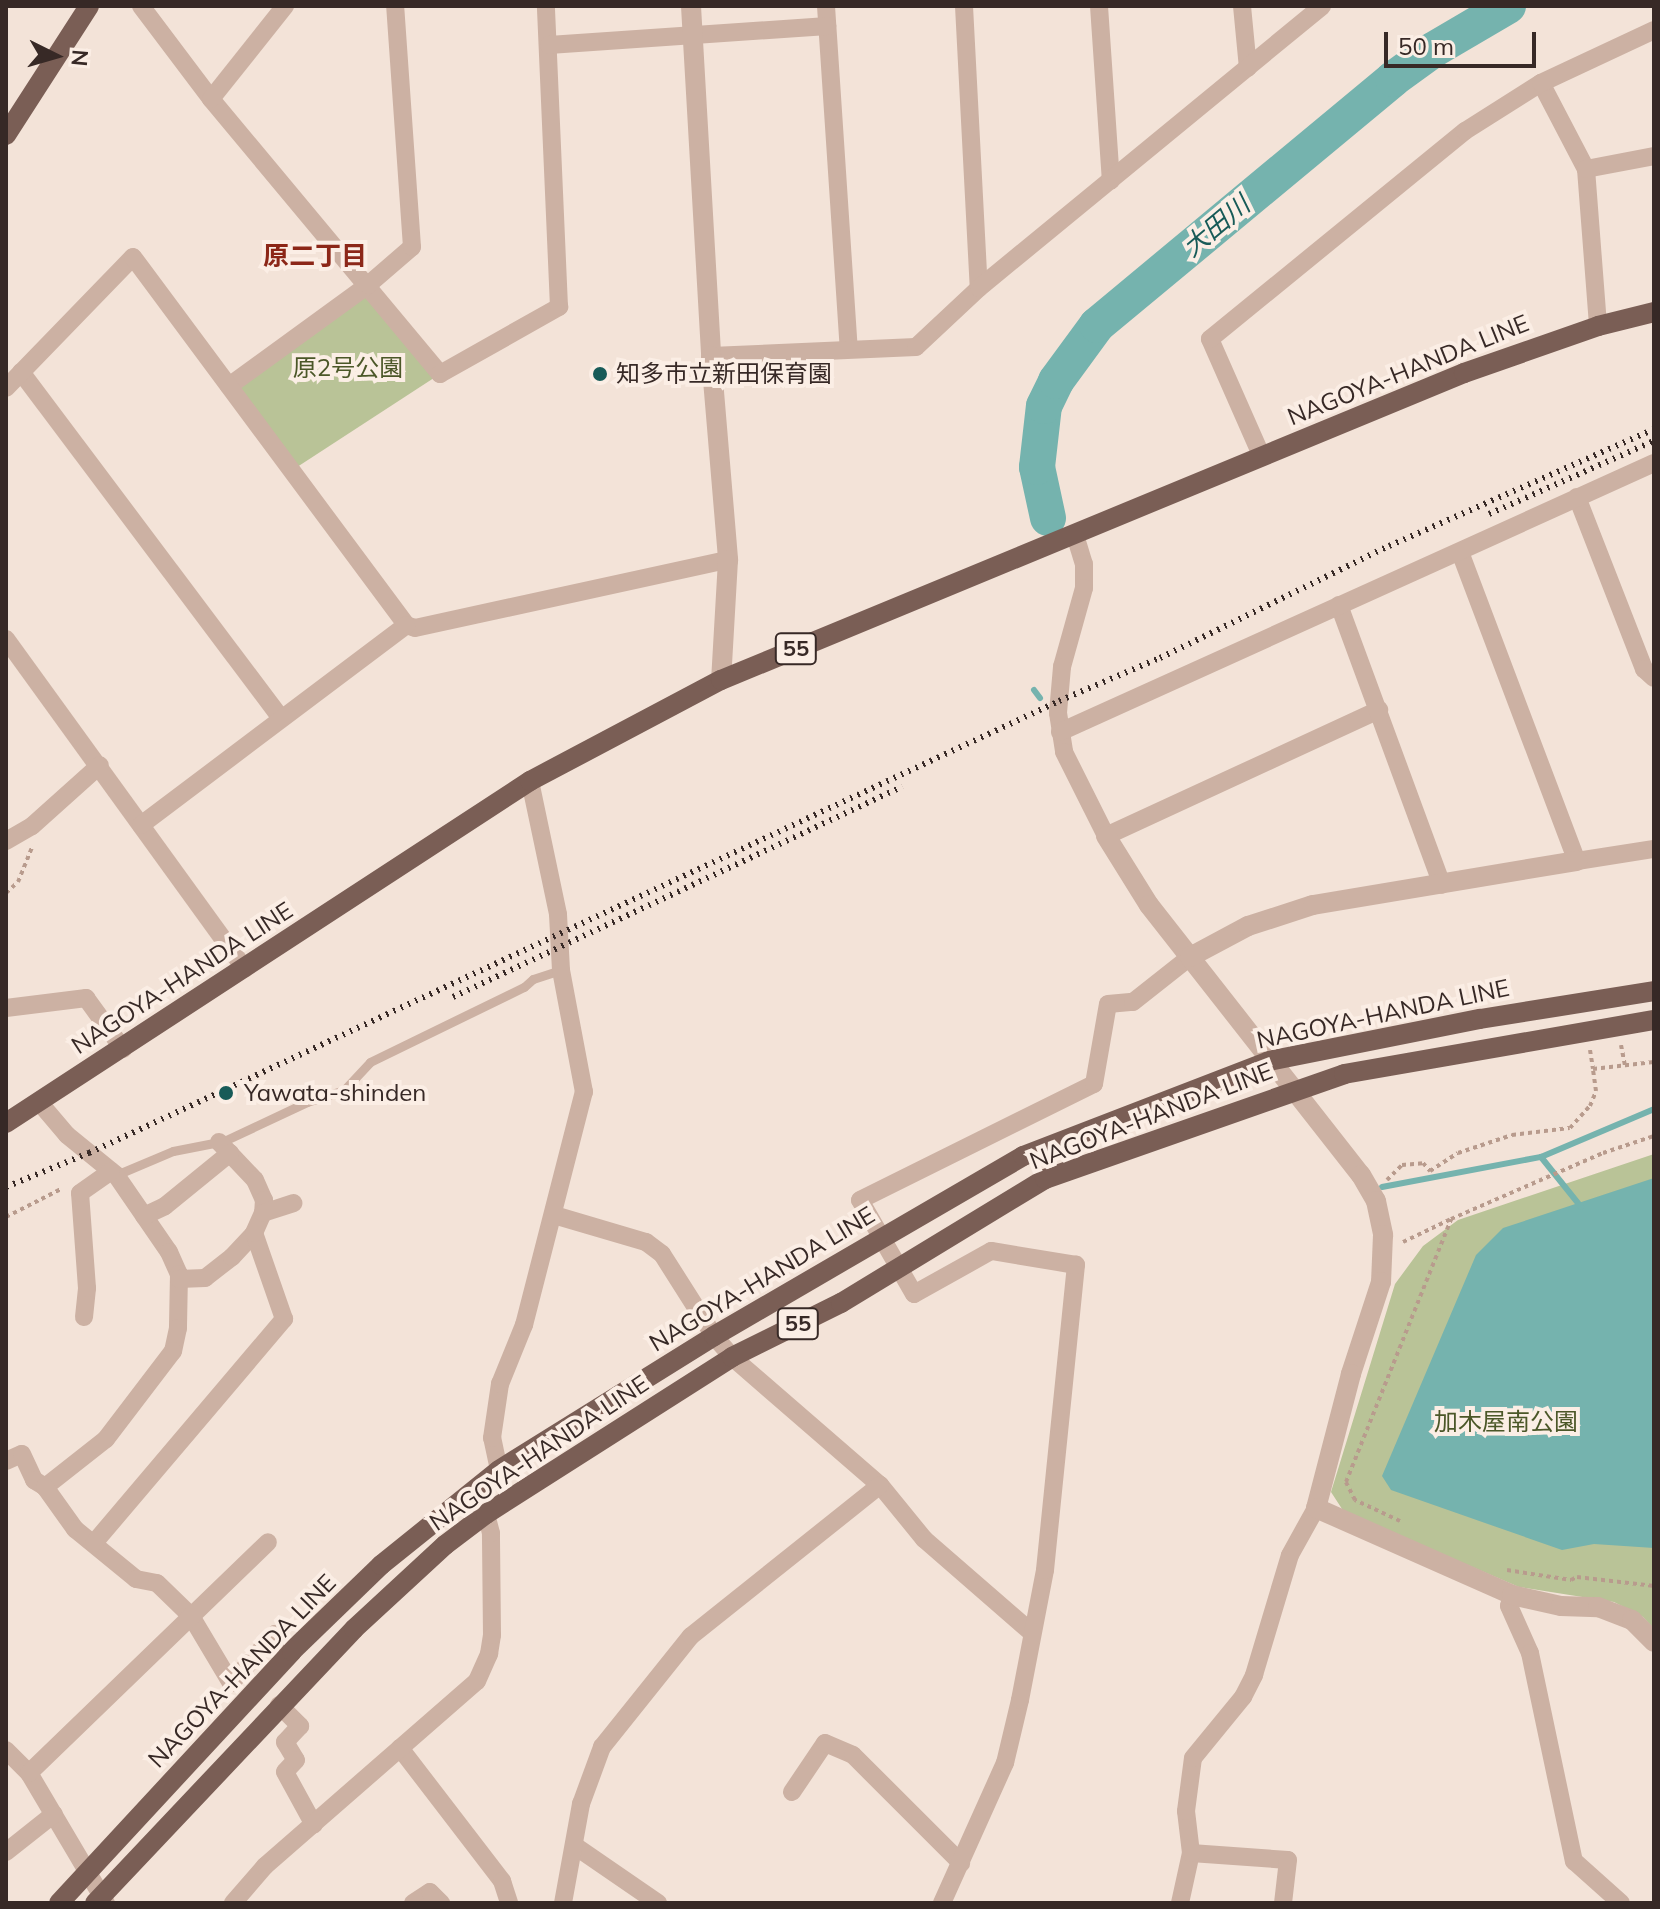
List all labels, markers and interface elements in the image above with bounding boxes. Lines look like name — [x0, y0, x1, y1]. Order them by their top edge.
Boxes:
north arrow — [16, 16, 96, 96]
scale bar — [1388, 16, 1540, 66]
text: 50 m — [1398, 31, 1454, 61]
text: N — [65, 49, 95, 68]
water label: 大田川 — [1176, 189, 1256, 263]
district label: 原二丁目 — [263, 240, 367, 272]
street label: NAGOYA-HANDA LINE — [1283, 308, 1533, 432]
park label: 原2号公園 — [293, 354, 403, 382]
place label: 知多市立新田保育園 — [616, 360, 832, 388]
marker: 知多市立新田保育園 — [591, 365, 609, 383]
road number: 55 — [774, 631, 818, 667]
street label: NAGOYA-HANDA LINE — [66, 896, 298, 1060]
street label: NAGOYA-HANDA LINE — [1254, 973, 1512, 1055]
street label: NAGOYA-HANDA LINE — [1026, 1056, 1276, 1176]
place label: Yawata-shinden — [244, 1079, 426, 1107]
marker: Yawata-shinden — [215, 1082, 237, 1104]
street label: NAGOYA-HANDA LINE — [644, 1200, 880, 1358]
road number: 55 — [776, 1306, 820, 1342]
street label: NAGOYA-HANDA LINE — [424, 1369, 654, 1537]
park label: 加木屋南公園 — [1434, 1408, 1578, 1436]
street label: NAGOYA-HANDA LINE — [142, 1568, 342, 1774]

